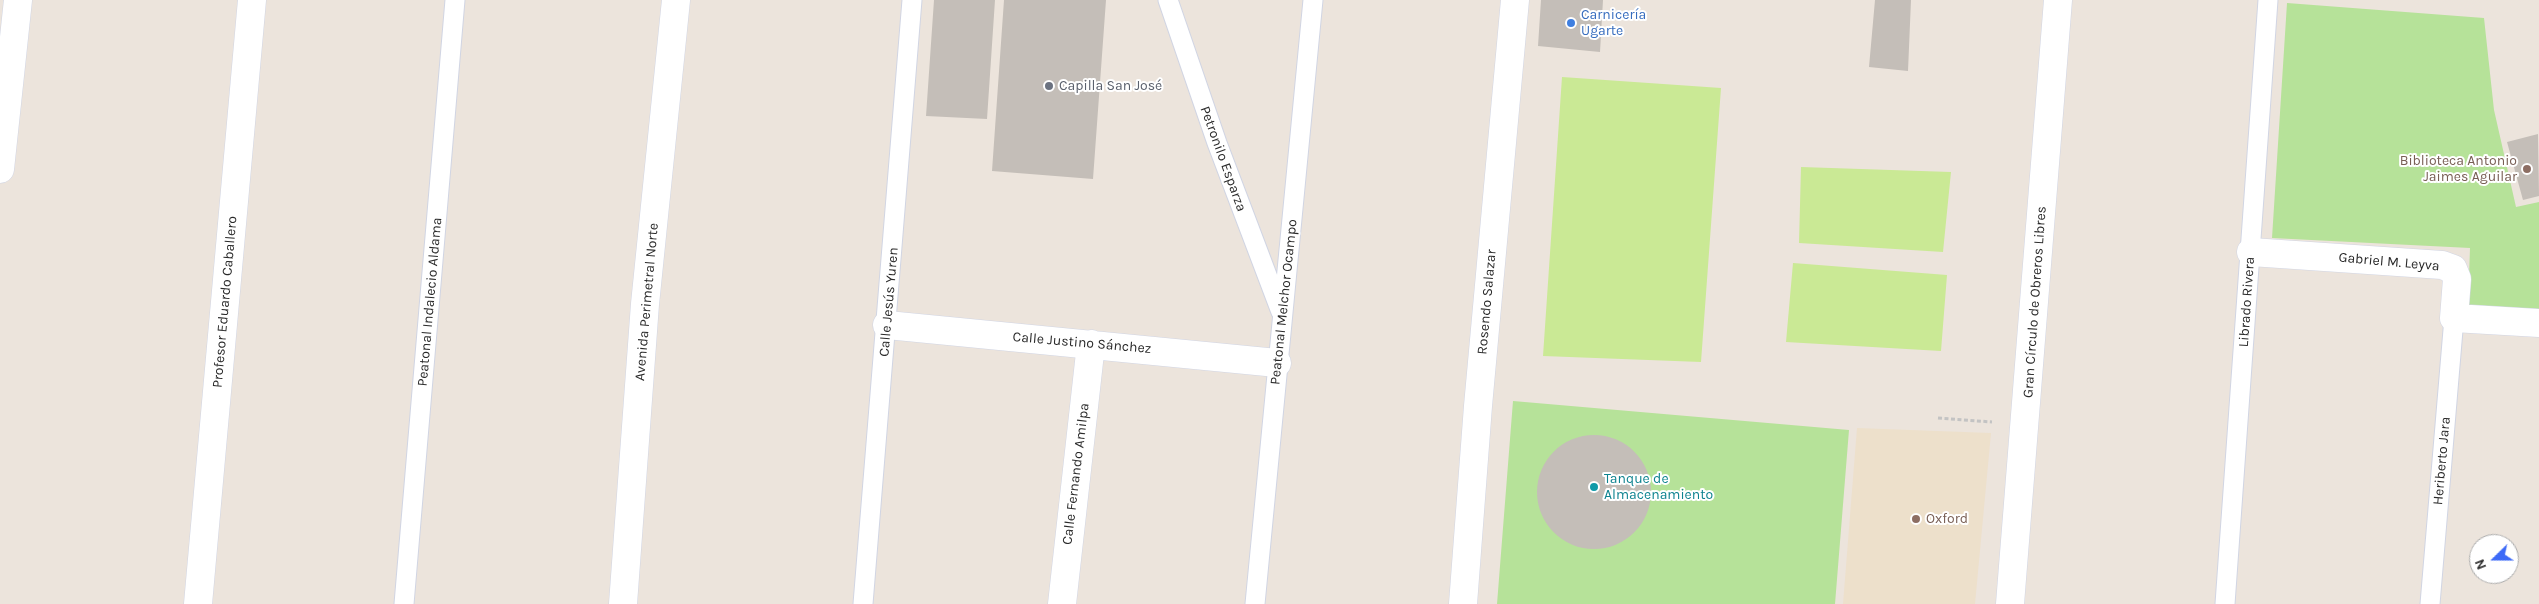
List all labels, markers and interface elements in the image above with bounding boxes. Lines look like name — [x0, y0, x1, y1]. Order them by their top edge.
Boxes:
place label: Carnicería Ugarte — [1581, 7, 1646, 40]
marker: Carnicería Ugarte — [1565, 17, 1577, 29]
place label: Capilla San José — [1059, 78, 1162, 94]
marker: Capilla San José — [1043, 80, 1055, 92]
street label: Petronilo Esparza — [1196, 104, 1250, 214]
place label: Biblioteca Antonio Jaimes Aguilar — [2400, 153, 2517, 186]
marker: Biblioteca Antonio Jaimes Aguilar — [2521, 163, 2533, 175]
street label: Gran Círculo de Obreros Libres — [2020, 205, 2050, 399]
street label: Profesor Eduardo Caballero — [209, 215, 241, 389]
street label: Peatonal Indalecio Aldama — [414, 217, 446, 387]
street label: Peatonal Melchor Ocampo — [1267, 218, 1301, 386]
street label: Avenida Perimetral Norte — [632, 222, 662, 382]
street label: Calle Jesús Yuren — [876, 247, 902, 357]
street label: Rosendo Salazar — [1474, 249, 1500, 355]
street label: Gabriel M. Leyva — [2338, 249, 2440, 275]
street label: Librado Rivera — [2235, 256, 2259, 348]
street label: Calle Justino Sánchez — [1012, 329, 1152, 357]
street label: Calle Fernando Amilpa — [1059, 402, 1093, 546]
street label: Heriberto Jara — [2430, 416, 2454, 506]
place label: Tanque de Almacenamiento — [1604, 471, 1713, 504]
marker: Tanque de Almacenamiento — [1588, 481, 1600, 493]
place label: Oxford — [1926, 511, 1968, 527]
marker: Oxford — [1910, 513, 1922, 525]
north arrow — [2469, 534, 2519, 584]
text: N — [2471, 557, 2490, 572]

